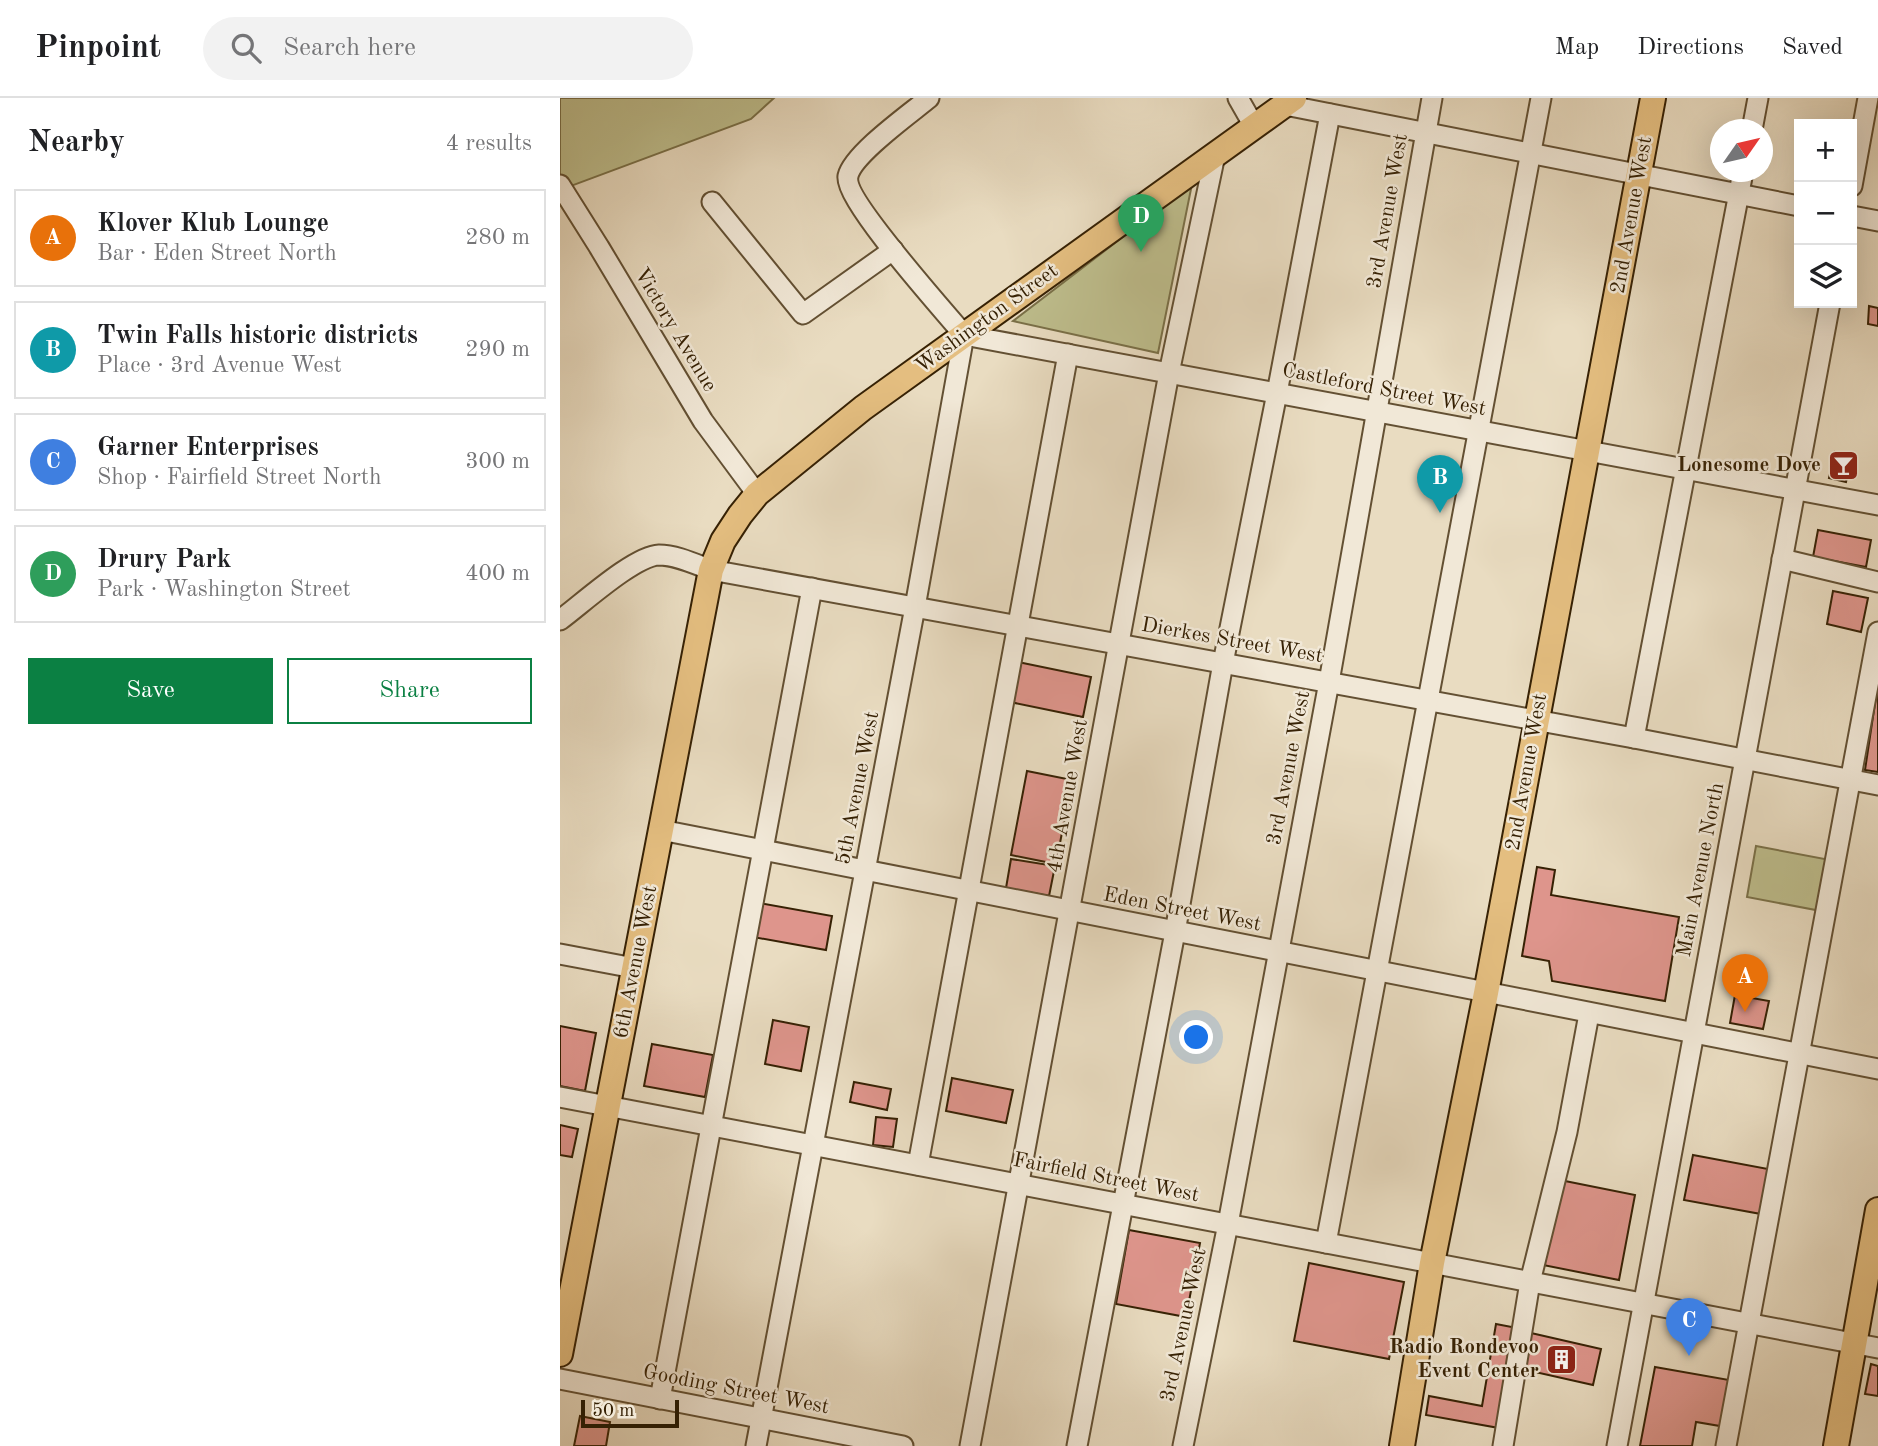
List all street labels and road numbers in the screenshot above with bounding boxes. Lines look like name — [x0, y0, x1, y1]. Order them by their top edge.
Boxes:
street label: 3rd Avenue West — [1364, 132, 1412, 290]
street label: 2nd Avenue West — [1608, 135, 1656, 295]
street label: Washington Street — [912, 260, 1062, 378]
street label: Victory Avenue — [630, 265, 720, 395]
street label: Castleford Street West — [1280, 360, 1488, 420]
street label: Dierkes Street West — [1140, 615, 1324, 667]
street label: 3rd Avenue West — [1264, 689, 1314, 847]
street label: 2nd Avenue West — [1503, 692, 1551, 852]
street label: 5th Avenue West — [833, 709, 883, 867]
street label: 4th Avenue West — [1044, 717, 1092, 875]
street label: Main Avenue North — [1674, 781, 1728, 959]
street label: 6th Avenue West — [611, 883, 661, 1041]
street label: Eden Street West — [1101, 884, 1263, 936]
street label: Fairfield Street West — [1011, 1150, 1201, 1206]
street label: 3rd Avenue West — [1157, 1246, 1211, 1404]
street label: Gooding Street West — [641, 1362, 831, 1418]

